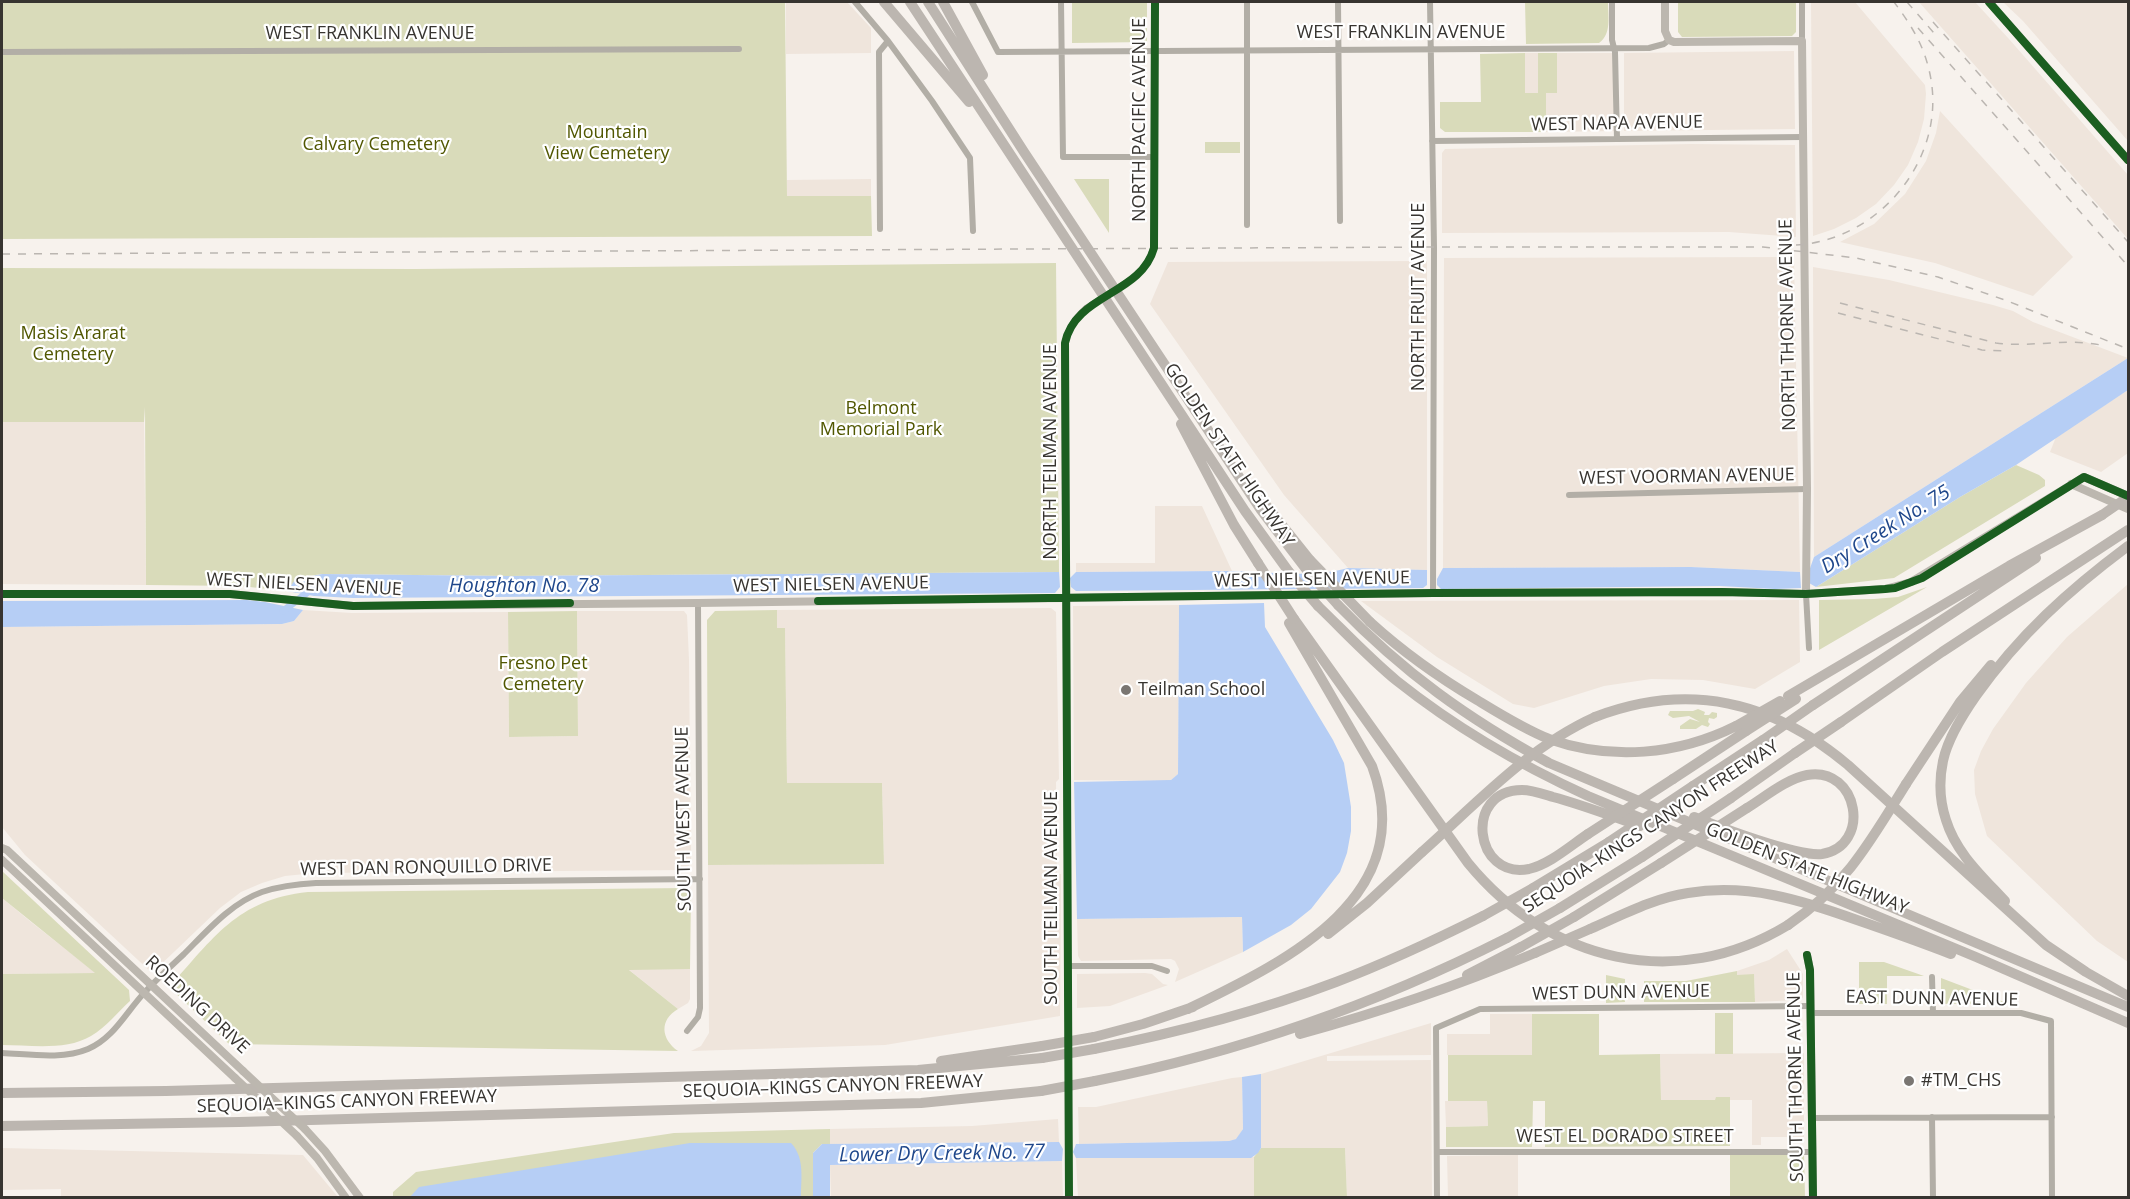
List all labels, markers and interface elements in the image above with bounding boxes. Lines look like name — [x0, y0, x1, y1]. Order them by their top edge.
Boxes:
street label: NORTH PACIFIC AVENUE — [1129, 18, 1151, 222]
street label: WEST FRANKLIN AVENUE — [1297, 22, 1505, 44]
street label: WEST FRANKLIN AVENUE — [266, 23, 474, 45]
street label: WEST NAPA AVENUE — [1531, 112, 1703, 136]
park label: Mountain View Cemetery — [544, 122, 670, 164]
park label: Calvary Cemetery — [302, 134, 450, 156]
street label: NORTH FRUIT AVENUE — [1408, 203, 1430, 391]
street label: NORTH THORNE AVENUE — [1775, 219, 1801, 431]
park label: Masis Ararat Cemetery — [20, 323, 126, 366]
street label: NORTH TEILMAN AVENUE — [1040, 344, 1062, 560]
street label: GOLDEN STATE HIGHWAY — [1160, 359, 1298, 551]
park label: Belmont Memorial Park — [820, 398, 942, 440]
street label: WEST VOORMAN AVENUE — [1579, 464, 1795, 490]
water label: Dry Creek No. 75 — [1817, 481, 1955, 579]
street label: WEST NIELSEN AVENUE — [1214, 567, 1410, 593]
street label: WEST NIELSEN AVENUE — [206, 569, 402, 601]
street label: WEST NIELSEN AVENUE — [733, 572, 929, 598]
water label: Houghton No. 78 — [449, 574, 599, 598]
park label: Fresno Pet Cemetery — [498, 653, 588, 696]
place label: Teilman School — [1138, 679, 1265, 701]
marker: Teilman School — [1119, 683, 1133, 697]
street label: SOUTH WEST AVENUE — [672, 726, 696, 912]
street label: SEQUOIA–KINGS CANYON FREEWAY — [1519, 736, 1783, 918]
street label: SOUTH TEILMAN AVENUE — [1041, 791, 1063, 1005]
street label: GOLDEN STATE HIGHWAY — [1703, 818, 1911, 920]
street label: WEST DAN RONQUILLO DRIVE — [300, 855, 552, 881]
street label: ROEDING DRIVE — [140, 951, 254, 1059]
street label: SOUTH THORNE AVENUE — [1783, 972, 1809, 1182]
street label: WEST DUNN AVENUE — [1532, 981, 1710, 1005]
street label: EAST DUNN AVENUE — [1846, 987, 2018, 1011]
place label: #TM_CHS — [1921, 1070, 2001, 1092]
street label: SEQUOIA–KINGS CANYON FREEWAY — [682, 1071, 984, 1103]
marker: #TM_CHS — [1902, 1074, 1916, 1088]
street label: SEQUOIA–KINGS CANYON FREEWAY — [196, 1086, 498, 1118]
street label: WEST EL DORADO STREET — [1516, 1126, 1734, 1148]
water label: Lower Dry Creek No. 77 — [839, 1140, 1045, 1168]

